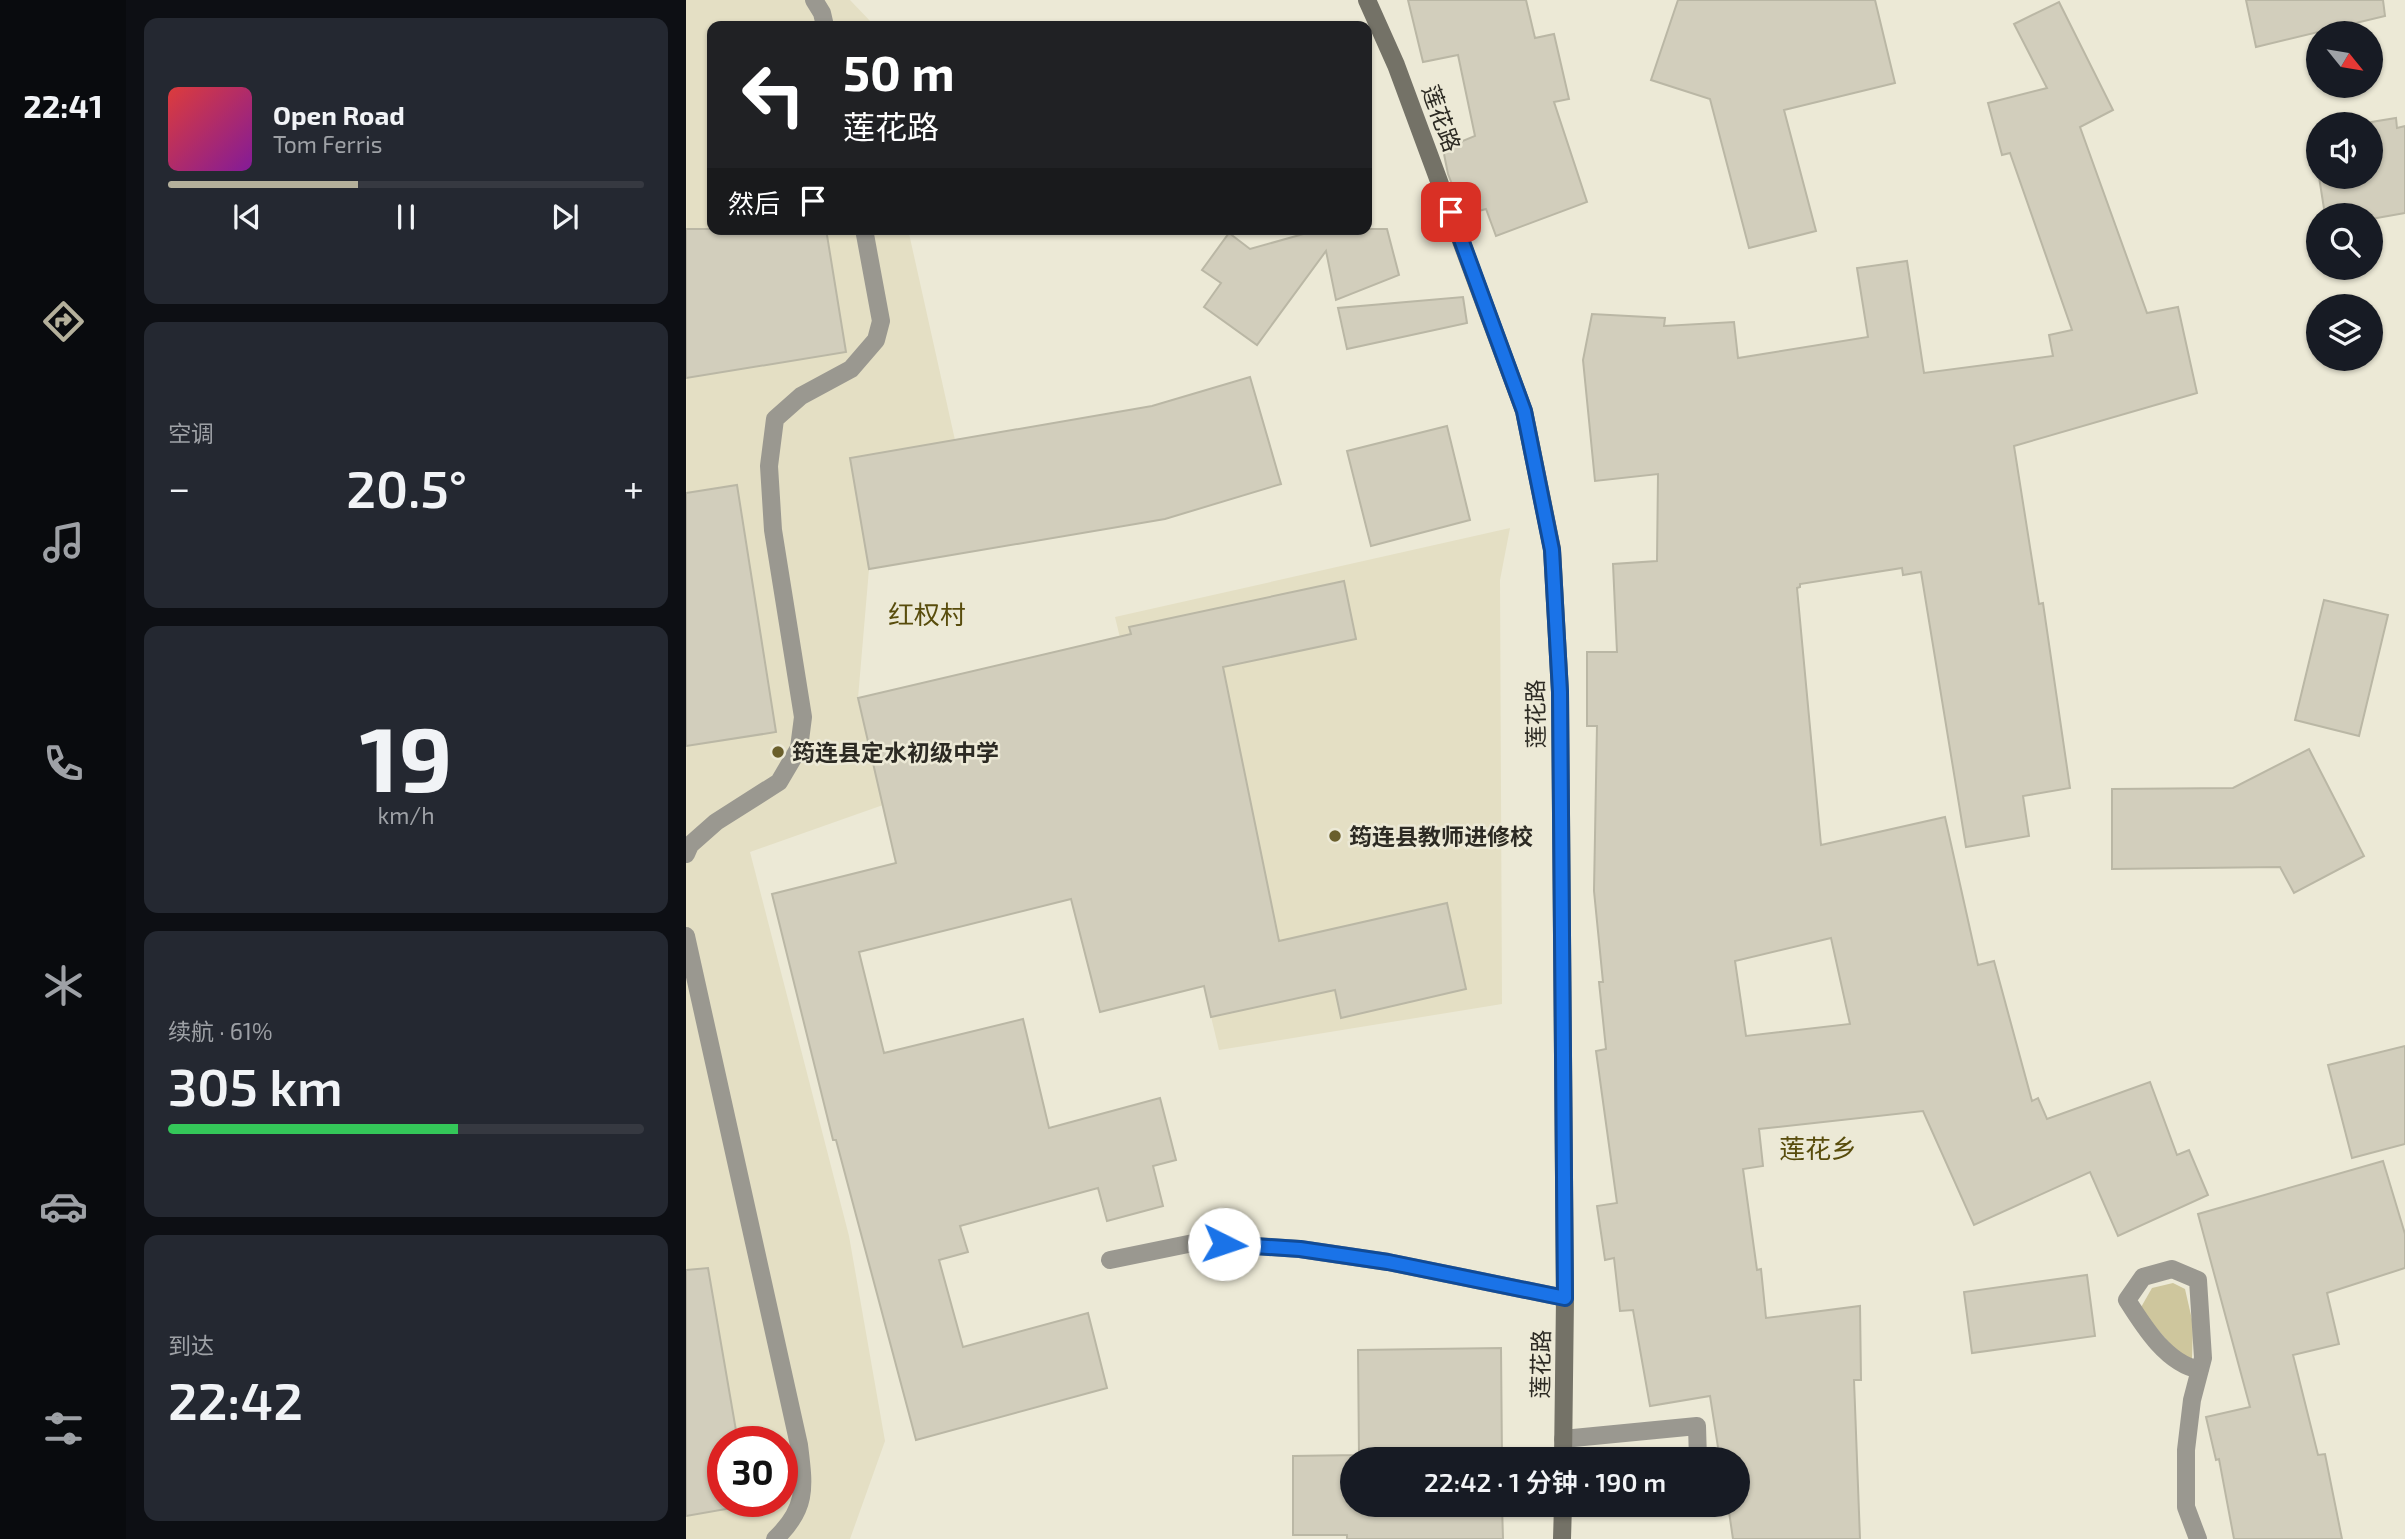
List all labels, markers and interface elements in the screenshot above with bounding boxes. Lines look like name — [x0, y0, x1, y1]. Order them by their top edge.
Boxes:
north arrow — [2306, 21, 2384, 98]
map controls — [2306, 21, 2383, 371]
text: 50 m — [843, 42, 955, 101]
icon: left — [728, 49, 819, 140]
street label: 莲花路 — [1417, 81, 1467, 155]
text: 22:41 — [23, 86, 103, 124]
text: Open Road — [273, 99, 405, 130]
text: 莲花路 — [843, 107, 939, 145]
button: sound — [2306, 112, 2383, 189]
text: Tom Ferris — [273, 130, 382, 158]
icon: arrive — [794, 182, 832, 220]
pin — [1421, 182, 1481, 242]
text: 然后 — [728, 187, 780, 218]
icon: arrive — [1432, 193, 1470, 231]
icon: previous — [228, 198, 266, 236]
icon: pause — [387, 198, 425, 236]
icon: next — [546, 198, 584, 236]
button: search — [2306, 203, 2383, 280]
button: layers — [2306, 294, 2383, 371]
icon: directions — [39, 297, 88, 346]
text: 空调 — [168, 419, 214, 447]
text: 20.5° — [346, 456, 467, 518]
text: − — [168, 464, 190, 510]
text: + — [623, 464, 644, 510]
icon: music — [39, 518, 88, 567]
district label: 红权村 — [888, 598, 966, 629]
street label: 莲花路 — [1520, 679, 1550, 749]
text: 19 — [359, 701, 453, 810]
place label: 筠连县定水初级中学 — [792, 738, 999, 766]
icon: phone — [39, 739, 88, 788]
marker: 筠连县定水初级中学 — [770, 744, 786, 760]
text: km/h — [377, 801, 435, 829]
place label: 筠连县教师进修校 — [1349, 822, 1533, 850]
marker: 筠连县教师进修校 — [1327, 828, 1343, 844]
icon: climate — [39, 961, 88, 1010]
text: 续航 · 61% — [168, 1017, 273, 1045]
text: 305 km — [168, 1054, 343, 1116]
district label: 莲花乡 — [1779, 1132, 1857, 1163]
icon: car — [39, 1182, 88, 1231]
position arrow — [1187, 1207, 1261, 1281]
street label: 莲花路 — [1525, 1329, 1555, 1399]
text: 到达 — [168, 1331, 214, 1359]
text: 22:42 — [168, 1368, 303, 1430]
icon: filters — [39, 1404, 88, 1453]
speed limit sign: 30 — [707, 1426, 798, 1517]
text: 22:42 · 1 分钟 · 190 m — [1424, 1466, 1666, 1497]

